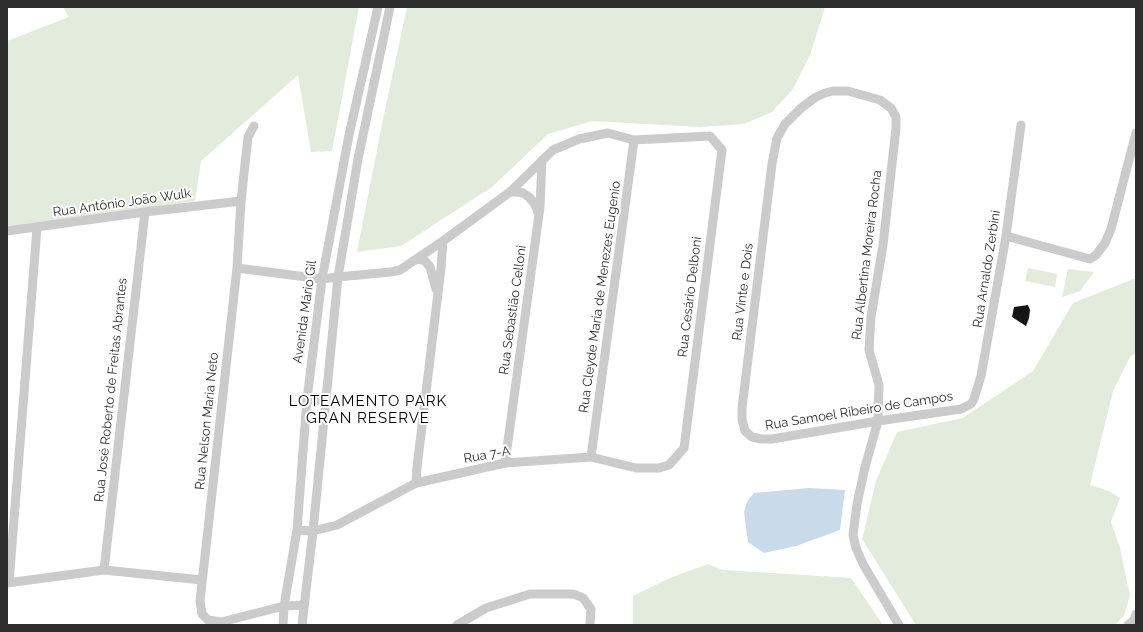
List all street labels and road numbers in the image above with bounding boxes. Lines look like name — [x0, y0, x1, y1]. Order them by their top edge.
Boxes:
street label: Rua Albertina Moreira Rocha — [849, 169, 885, 341]
street label: Rua Cleyde Maria de Menezes Eugenio — [576, 180, 624, 414]
street label: Rua Antônio João Wulk — [52, 186, 192, 220]
street label: Rua Arnaldo Zerbini — [970, 209, 1004, 329]
street label: Rua Cesário Delboni — [675, 236, 705, 358]
street label: Rua Vinte e Dois — [729, 242, 757, 342]
street label: Rua Sebastião Celloni — [496, 244, 530, 376]
street label: Avenida Mário Gil — [290, 259, 320, 365]
street label: Rua José Roberto de Freitas Abrantes — [91, 277, 131, 503]
street label: Rua Nelson Maria Neto — [192, 351, 222, 491]
street label: Rua Samoel Ribeiro de Campos — [764, 388, 954, 434]
street label: Rua 7-A — [462, 443, 512, 467]

